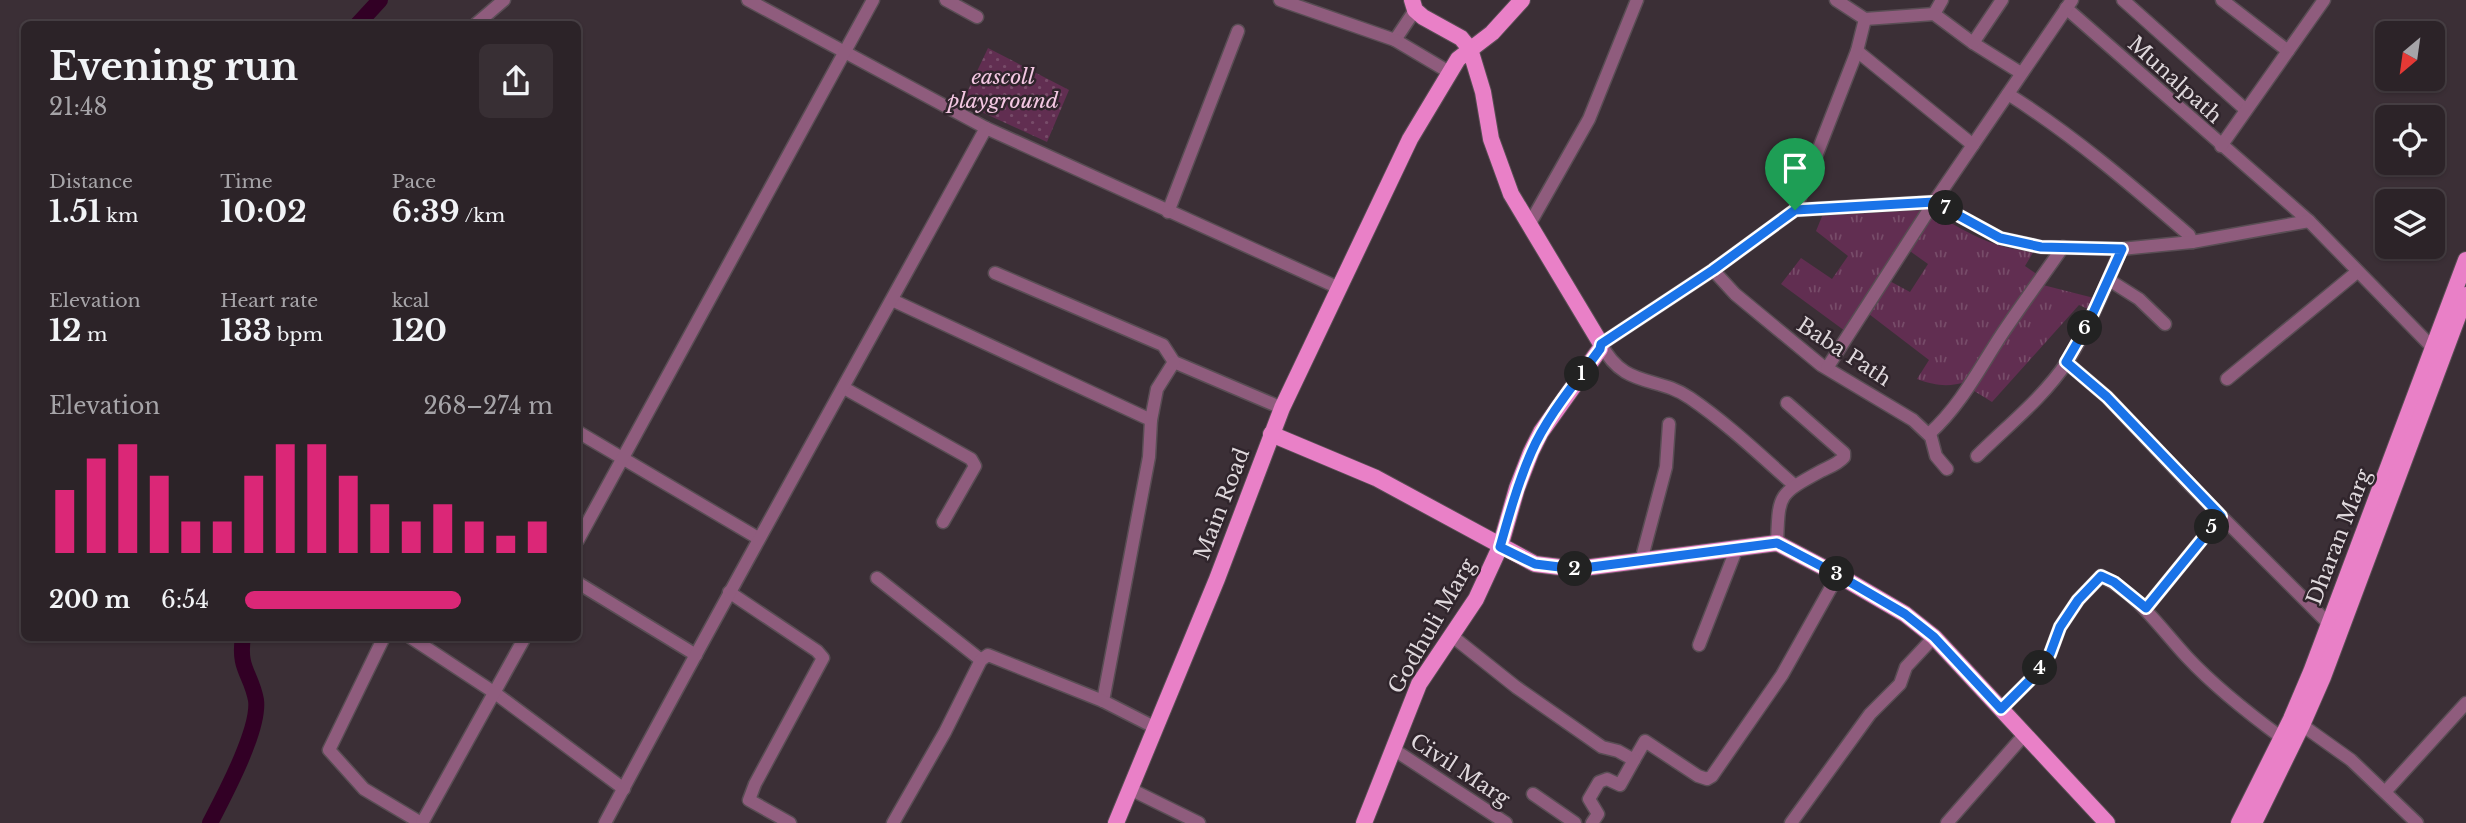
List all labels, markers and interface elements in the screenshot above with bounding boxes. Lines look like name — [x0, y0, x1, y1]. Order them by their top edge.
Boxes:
north arrow — [2375, 21, 2445, 91]
map controls — [2375, 21, 2445, 259]
street label: Munalpath — [2123, 31, 2227, 129]
text: Evening run — [49, 43, 298, 90]
button: share — [479, 44, 553, 118]
park label: eascoll playground — [945, 64, 1059, 114]
text: 21:48 — [49, 93, 107, 121]
button: locate — [2375, 105, 2445, 175]
pin — [1765, 138, 1825, 210]
icon: arrive — [1776, 149, 1814, 187]
text: Distance — [49, 170, 133, 193]
text: Time — [220, 170, 273, 193]
text: Pace — [392, 170, 436, 193]
button: layers — [2375, 189, 2445, 259]
pin: 7 — [1928, 190, 1964, 226]
text: 1.51 — [49, 193, 101, 230]
text: 10:02 — [220, 193, 307, 230]
text: 6:39 — [392, 193, 460, 230]
text: 7 — [1941, 196, 1950, 219]
text: km — [101, 204, 138, 227]
text: /km — [460, 204, 505, 227]
text: Elevation — [49, 289, 141, 312]
text: Heart rate — [220, 289, 318, 312]
text: kcal — [392, 289, 430, 312]
pin: 6 — [2068, 310, 2102, 346]
text: 12 — [49, 312, 82, 349]
text: 133 — [220, 312, 272, 349]
text: 120 — [392, 312, 447, 349]
street label: Baba Path — [1792, 312, 1896, 392]
text: 6 — [2078, 316, 2091, 339]
text: m — [82, 323, 107, 346]
text: bpm — [272, 323, 323, 346]
pin: 1 — [1564, 356, 1600, 392]
text: 1 — [1577, 362, 1586, 385]
text: Elevation — [49, 392, 160, 420]
text: 268–274 m — [423, 392, 553, 420]
street label: Main Road — [1189, 444, 1255, 564]
street label: Dharan Marg — [2301, 465, 2377, 609]
pin: 5 — [2194, 510, 2230, 544]
text: 5 — [2206, 515, 2217, 538]
pin: 2 — [1558, 552, 1592, 586]
street label: Godhuli Marg — [1383, 553, 1481, 698]
pin: 3 — [1820, 556, 1854, 592]
text: 2 — [1568, 557, 1581, 580]
text: 3 — [1830, 562, 1843, 585]
text: 200 m — [49, 586, 130, 614]
text: 6:54 — [161, 586, 209, 614]
pin: 4 — [2022, 650, 2058, 686]
text: 4 — [2033, 656, 2046, 679]
street label: Civil Marg — [1405, 728, 1515, 812]

